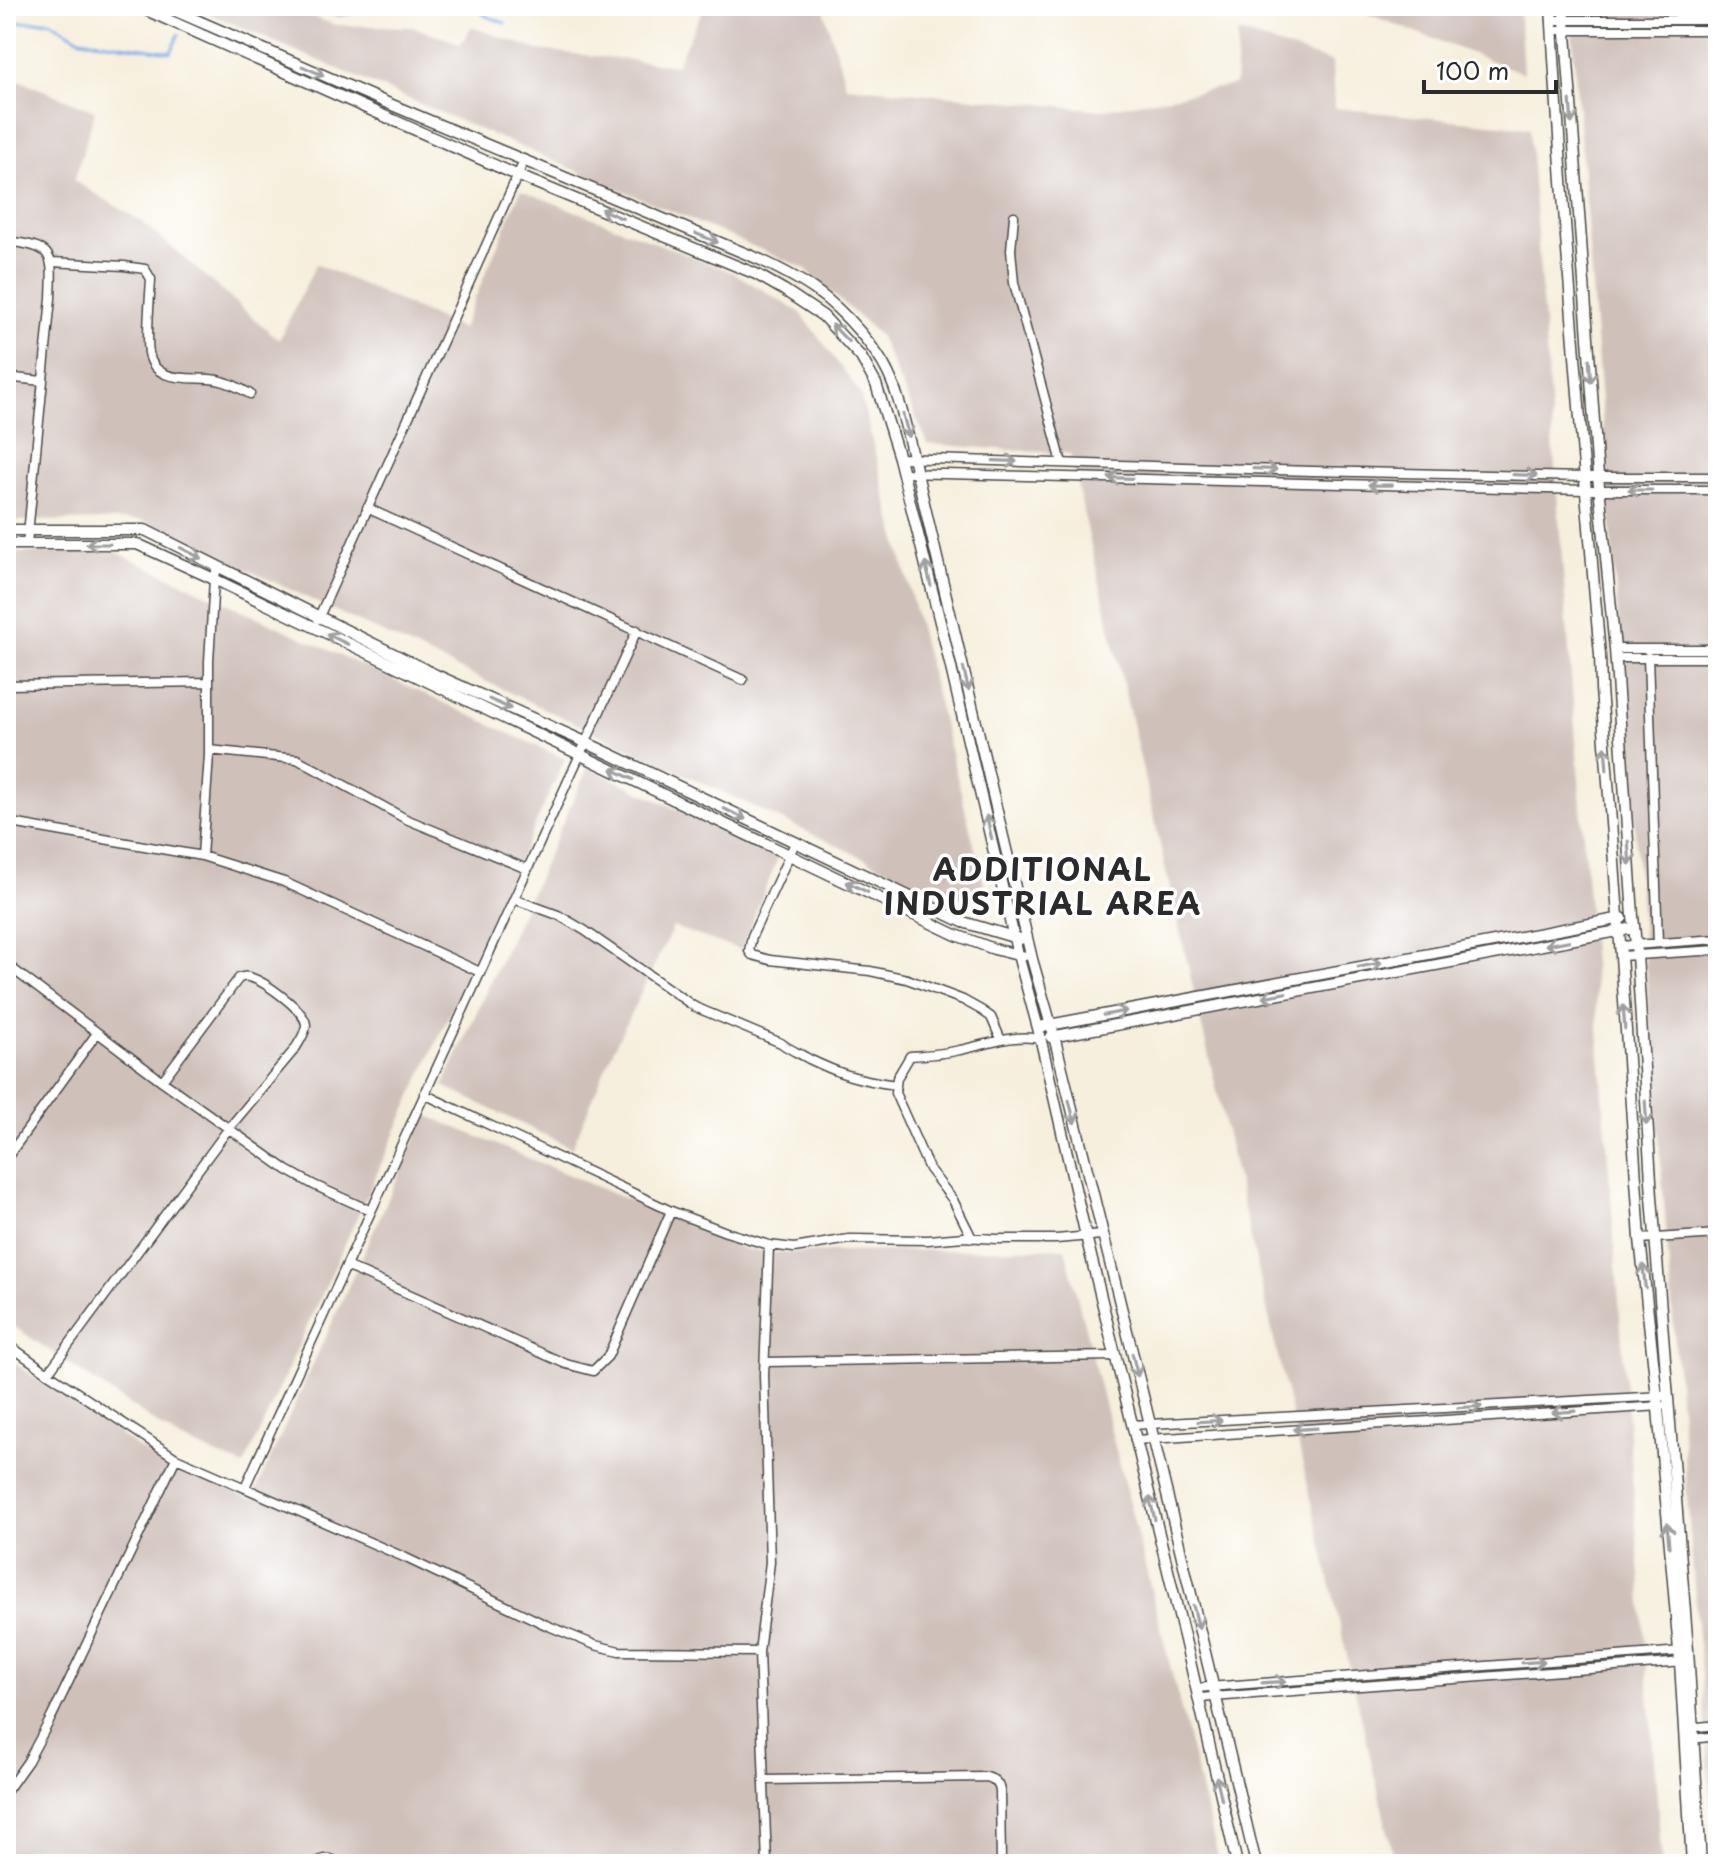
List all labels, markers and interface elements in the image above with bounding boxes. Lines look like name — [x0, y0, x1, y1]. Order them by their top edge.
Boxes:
scale bar — [1424, 44, 1556, 94]
text: 100 m — [1436, 52, 1509, 88]
one-way arrow — [300, 64, 325, 79]
one-way arrow — [1564, 98, 1579, 125]
one-way arrow — [600, 206, 624, 221]
one-way arrow — [694, 232, 719, 246]
one-way arrow — [831, 324, 850, 344]
one-way arrow — [1583, 357, 1598, 384]
one-way arrow — [899, 412, 914, 438]
one-way arrow — [991, 453, 1018, 469]
one-way arrow — [1251, 461, 1278, 476]
one-way arrow — [1511, 468, 1538, 483]
one-way arrow — [1107, 470, 1134, 486]
one-way arrow — [1367, 477, 1394, 492]
one-way arrow — [1627, 482, 1654, 498]
one-way arrow — [85, 536, 112, 552]
one-way arrow — [178, 546, 202, 561]
one-way arrow — [920, 562, 935, 588]
one-way arrow — [326, 630, 349, 645]
one-way arrow — [959, 666, 974, 691]
one-way arrow — [487, 697, 512, 712]
one-way arrow — [1598, 745, 1613, 772]
one-way arrow — [611, 766, 635, 781]
one-way arrow — [723, 807, 747, 822]
one-way arrow — [981, 815, 996, 841]
one-way arrow — [1622, 839, 1637, 866]
district label: ADDITIONAL INDUSTRIAL AREA — [884, 846, 1202, 925]
one-way arrow — [845, 879, 869, 894]
one-way arrow — [1545, 936, 1570, 951]
one-way arrow — [1357, 957, 1383, 972]
one-way arrow — [1262, 989, 1287, 1004]
one-way arrow — [1616, 1004, 1631, 1031]
one-way arrow — [1102, 1005, 1127, 1020]
one-way arrow — [1066, 1099, 1081, 1125]
one-way arrow — [1639, 1099, 1654, 1126]
one-way arrow — [1636, 1263, 1651, 1290]
one-way arrow — [1128, 1351, 1143, 1377]
one-way arrow — [1456, 1399, 1483, 1414]
one-way arrow — [1551, 1405, 1578, 1420]
one-way arrow — [1196, 1413, 1223, 1428]
one-way arrow — [1292, 1422, 1319, 1437]
one-way arrow — [1144, 1496, 1159, 1521]
one-way arrow — [1660, 1522, 1675, 1549]
one-way arrow — [1190, 1604, 1205, 1630]
one-way arrow — [1519, 1654, 1546, 1669]
one-way arrow — [1260, 1674, 1287, 1689]
one-way arrow — [1211, 1776, 1226, 1801]

